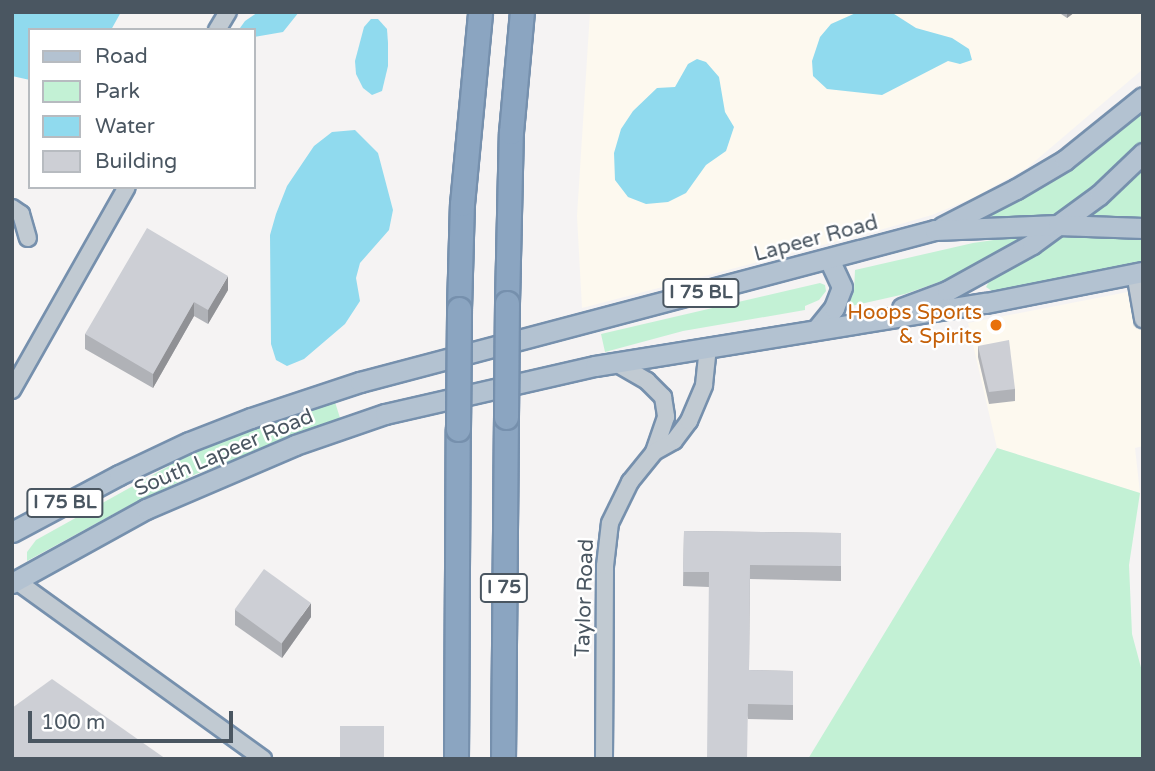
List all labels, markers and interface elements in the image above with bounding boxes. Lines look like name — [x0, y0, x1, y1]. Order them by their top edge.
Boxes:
legend — [28, 28, 256, 189]
text: Road — [95, 44, 148, 69]
text: Park — [95, 79, 140, 104]
text: Water — [95, 114, 155, 139]
text: Building — [95, 149, 177, 174]
street label: Lapeer Road — [751, 210, 881, 268]
road number: I 75 BL — [661, 278, 741, 308]
place label: Hoops Sports & Spirits — [847, 300, 982, 350]
marker: Hoops Sports & Spirits — [988, 317, 1004, 333]
street label: South Lapeer Road — [131, 404, 317, 502]
road number: I 75 BL — [25, 488, 105, 518]
street label: Taylor Road — [570, 538, 600, 658]
road number: I 75 — [480, 572, 528, 604]
scale bar — [32, 698, 236, 742]
text: 100 m — [41, 710, 105, 735]

